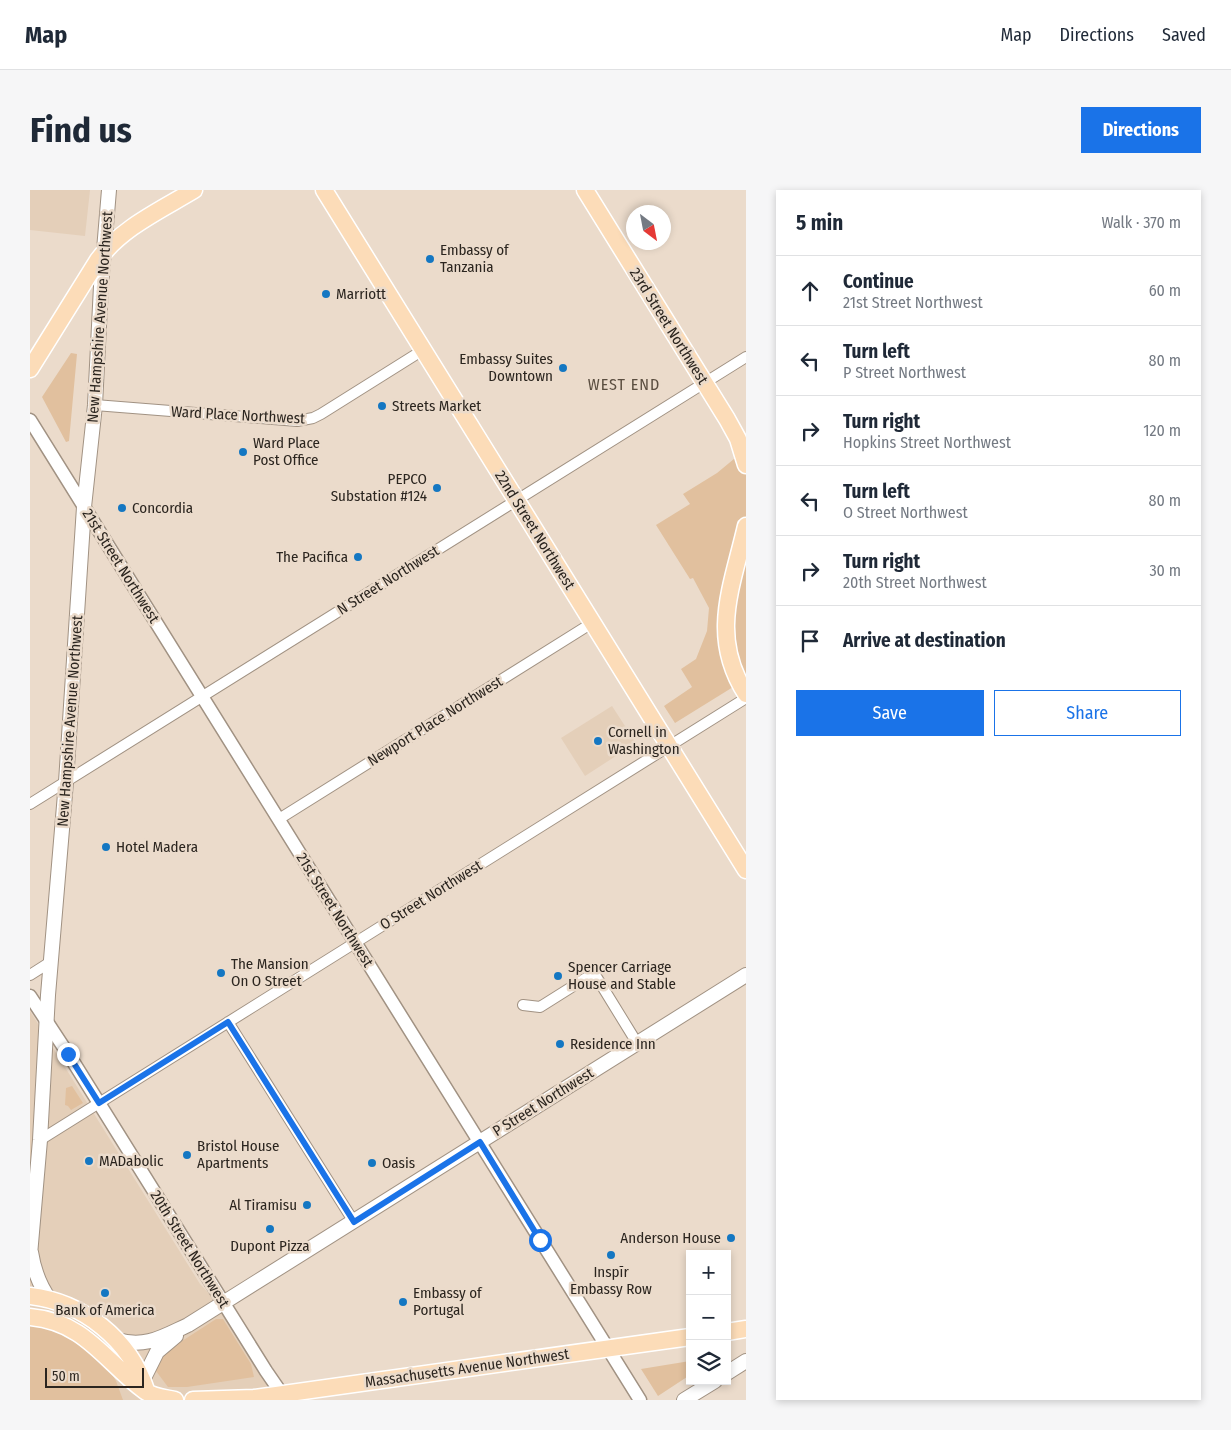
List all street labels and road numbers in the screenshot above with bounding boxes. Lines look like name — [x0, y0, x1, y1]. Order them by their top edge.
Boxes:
street label: New Hampshire Avenue Northwest — [84, 211, 116, 423]
street label: 23rd Street Northwest — [626, 265, 712, 388]
street label: Ward Place Northwest — [171, 403, 306, 428]
street label: 22nd Street Northwest — [491, 467, 579, 593]
street label: 21st Street Northwest — [79, 506, 163, 626]
street label: N Street Northwest — [334, 541, 442, 619]
street label: New Hampshire Avenue Northwest — [54, 615, 86, 827]
street label: Newport Place Northwest — [364, 672, 506, 770]
street label: 21st Street Northwest — [293, 850, 377, 970]
street label: O Street Northwest — [377, 856, 485, 934]
street label: P Street Northwest — [489, 1064, 597, 1140]
street label: 20th Street Northwest — [147, 1187, 233, 1311]
street label: Massachusetts Avenue Northwest — [364, 1345, 570, 1391]

